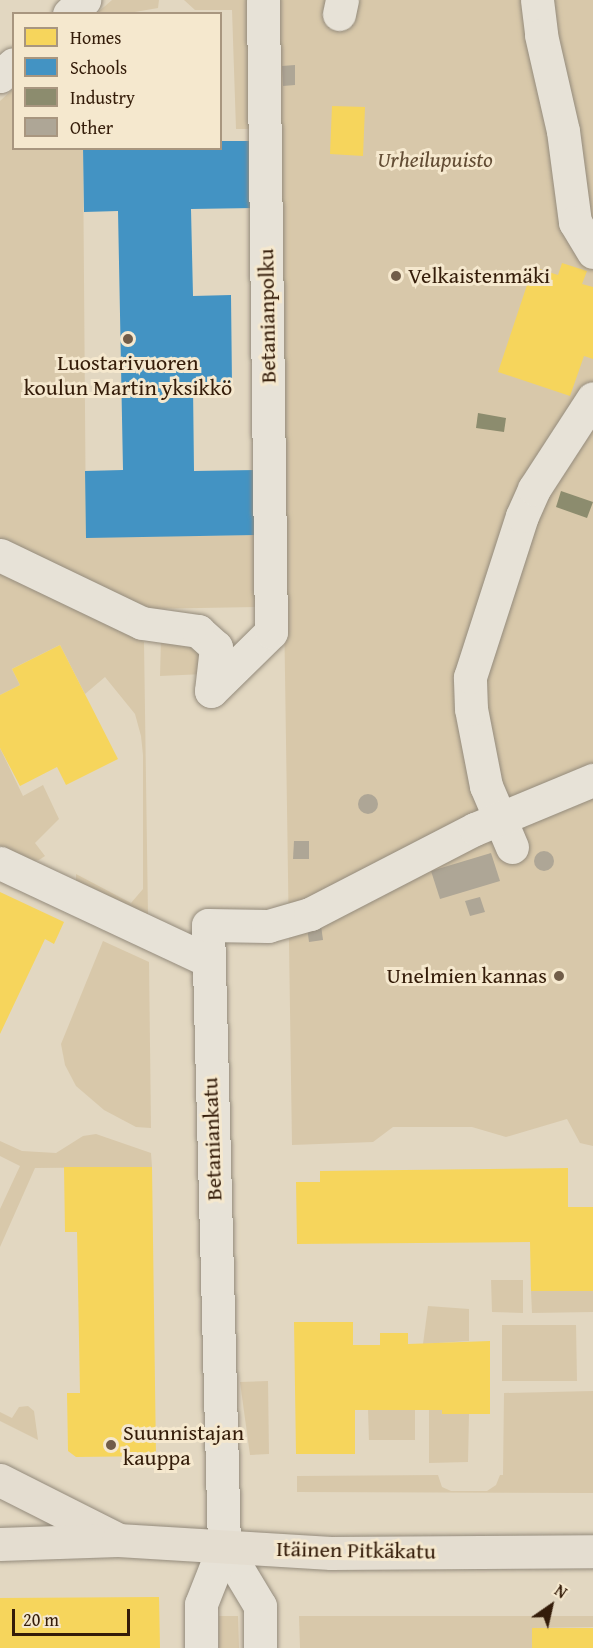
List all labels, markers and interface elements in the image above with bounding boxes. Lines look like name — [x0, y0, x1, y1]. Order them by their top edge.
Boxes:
legend — [12, 12, 222, 150]
text: Homes — [70, 24, 121, 51]
text: Schools — [70, 54, 127, 81]
text: Industry — [70, 84, 135, 111]
text: Other — [70, 114, 113, 141]
park label: Urheilupuisto — [377, 147, 493, 173]
street label: Betanianpolku — [253, 248, 281, 384]
place label: Velkaistenmäki — [408, 263, 550, 289]
marker: Velkaistenmäki — [389, 269, 403, 283]
marker: Luostarivuoren koulun Martin yksikkö — [121, 332, 135, 346]
place label: Luostarivuoren koulun Martin yksikkö — [24, 349, 232, 400]
place label: Unelmien kannas — [387, 963, 547, 989]
marker: Unelmien kannas — [552, 969, 566, 983]
street label: Betaniankatu — [197, 1077, 227, 1201]
place label: Suunnistajan kauppa — [123, 1419, 244, 1470]
marker: Suunnistajan kauppa — [104, 1438, 118, 1452]
street label: Itäinen Pitkäkatu — [276, 1535, 436, 1565]
north arrow — [521, 1576, 581, 1636]
text: N — [550, 1578, 572, 1604]
scale bar — [15, 1597, 134, 1635]
text: 20 m — [23, 1606, 59, 1633]

